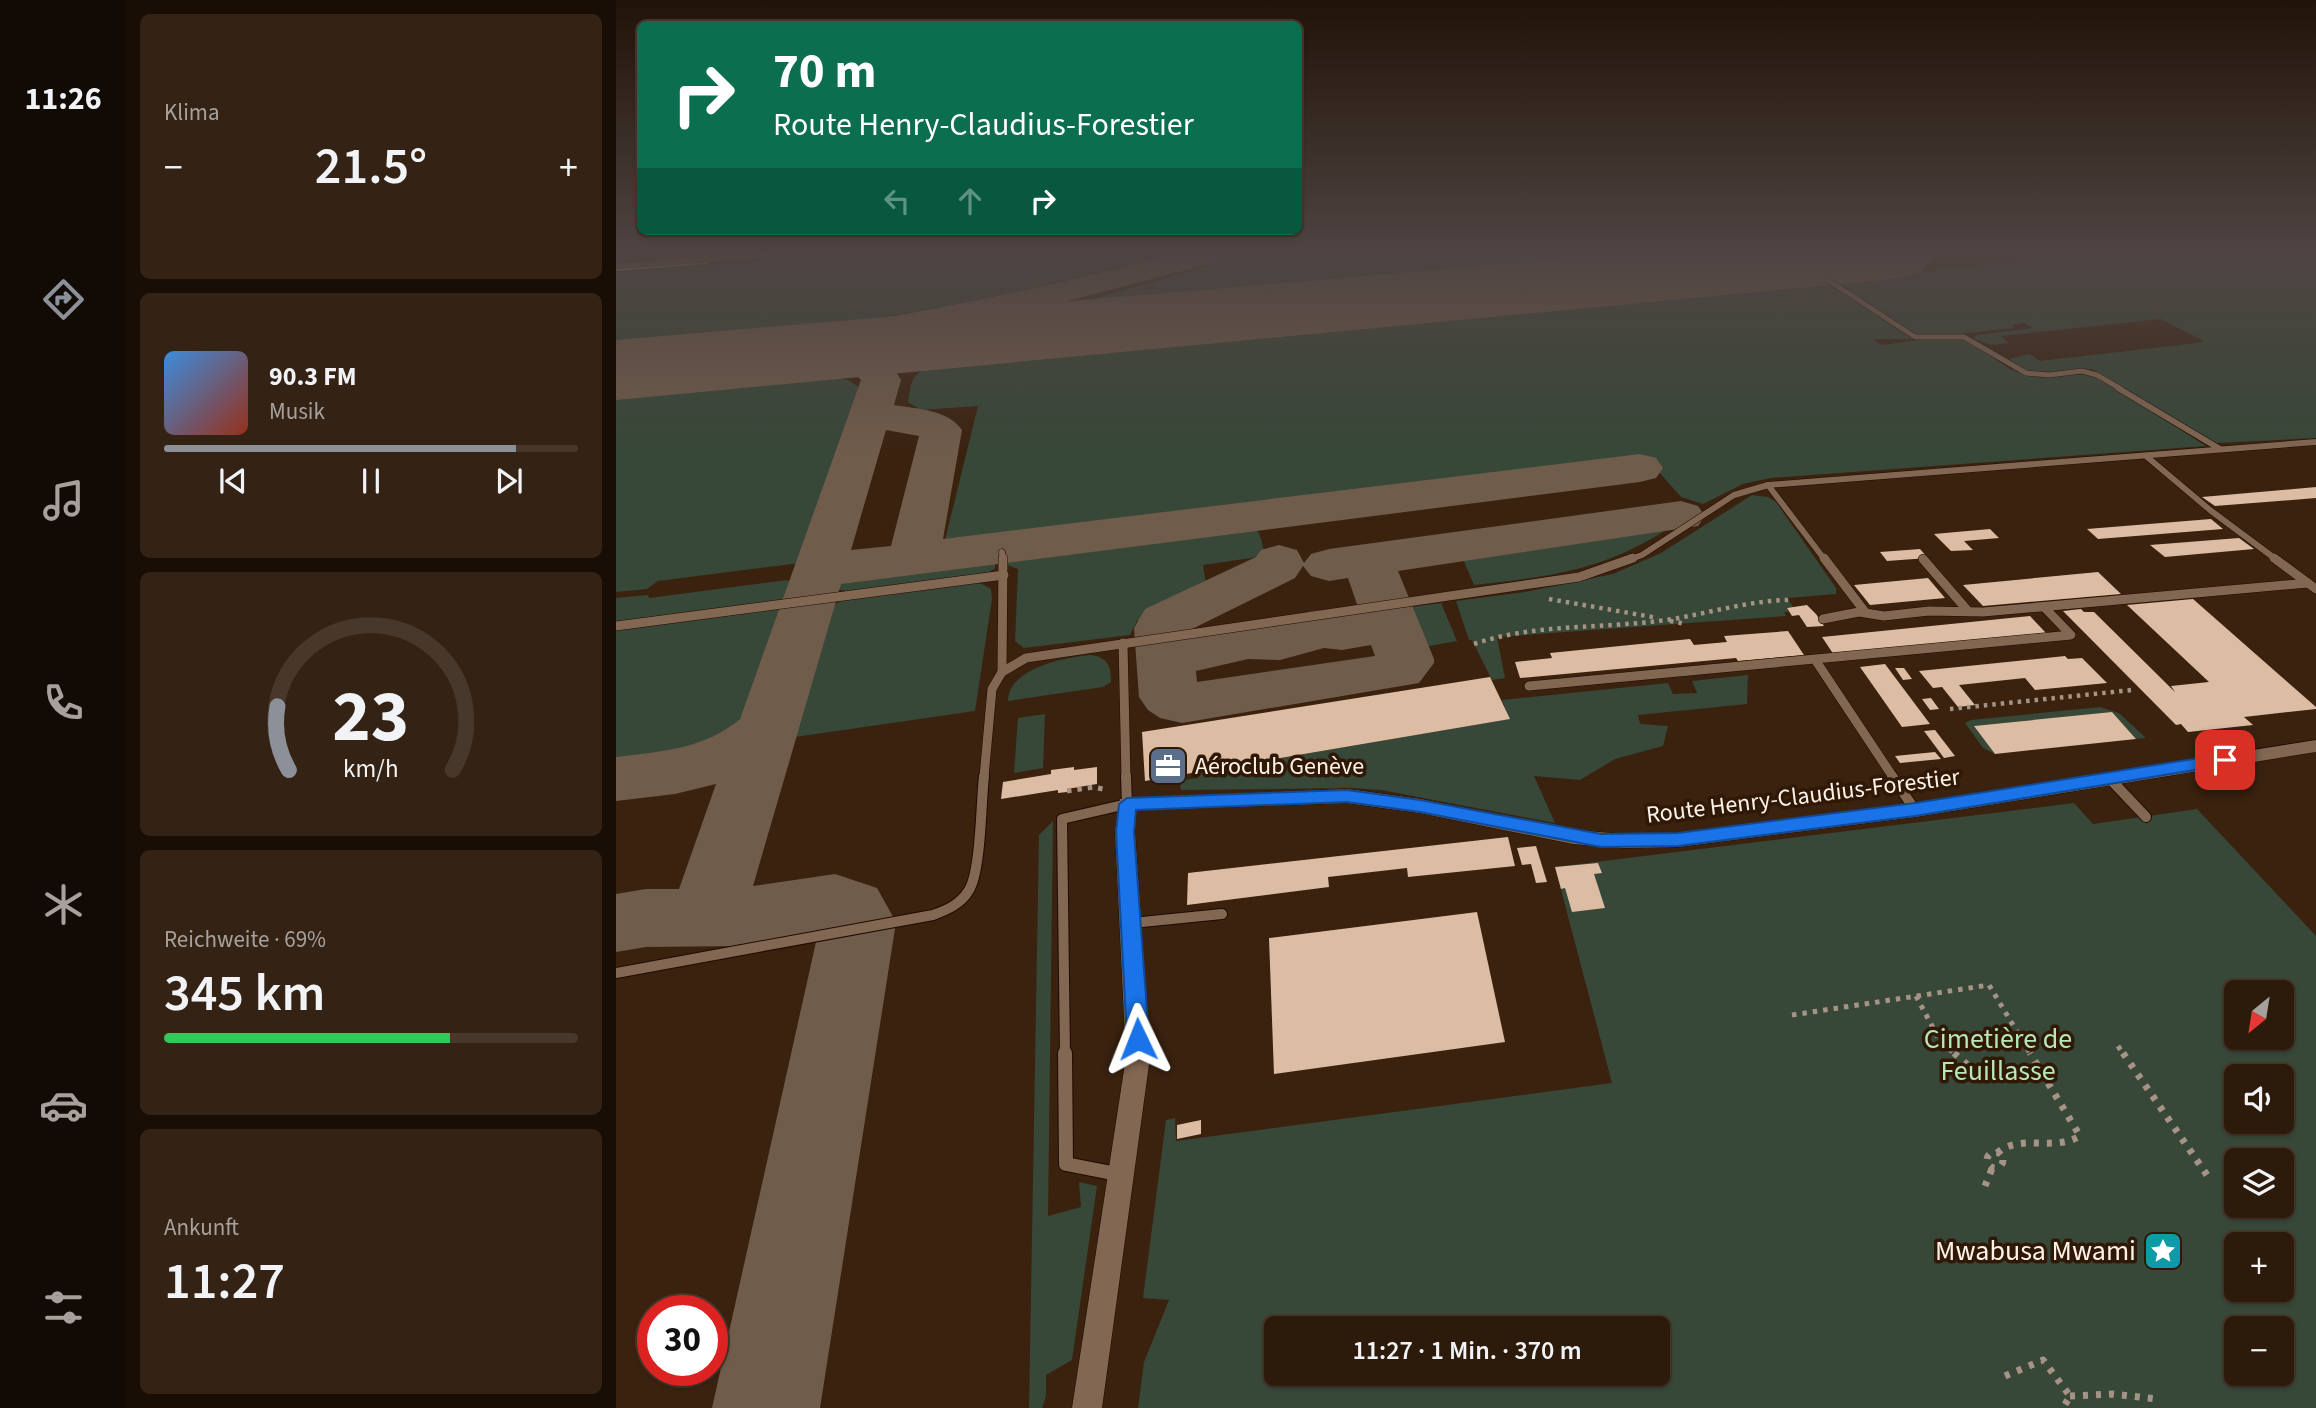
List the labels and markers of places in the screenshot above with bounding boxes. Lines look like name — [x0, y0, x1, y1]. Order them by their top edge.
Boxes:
pin — [2195, 730, 2255, 790]
office icon: Aéroclub Genève — [1147, 745, 1189, 787]
place label: Aéroclub Genève — [1195, 749, 1364, 784]
place icon: Mwabusa Mwami — [2142, 1230, 2184, 1272]
place label: Mwabusa Mwami — [1935, 1231, 2136, 1271]

